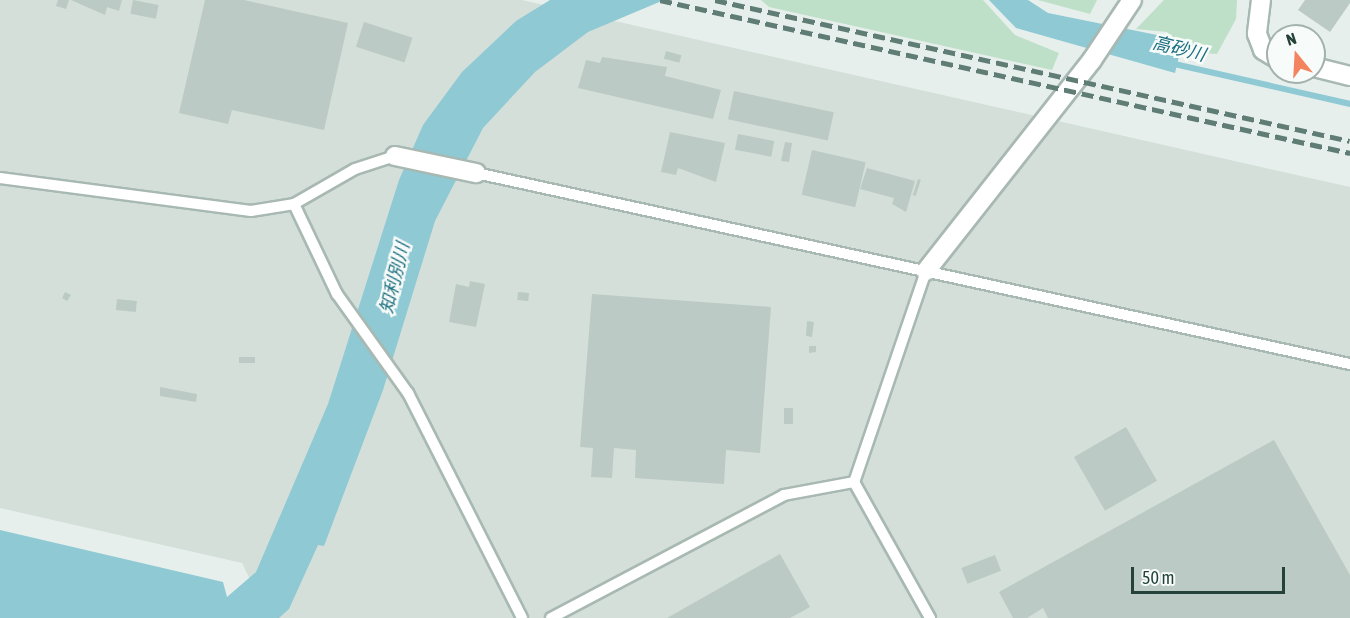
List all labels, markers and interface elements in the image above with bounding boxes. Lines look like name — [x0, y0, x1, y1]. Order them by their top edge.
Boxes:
north arrow — [1266, 24, 1326, 84]
text: N — [1284, 29, 1298, 49]
water label: 高砂川 — [1150, 32, 1208, 66]
water label: 知利別川 — [376, 240, 414, 316]
scale bar — [1134, 555, 1288, 593]
text: 50 m — [1142, 567, 1174, 588]

